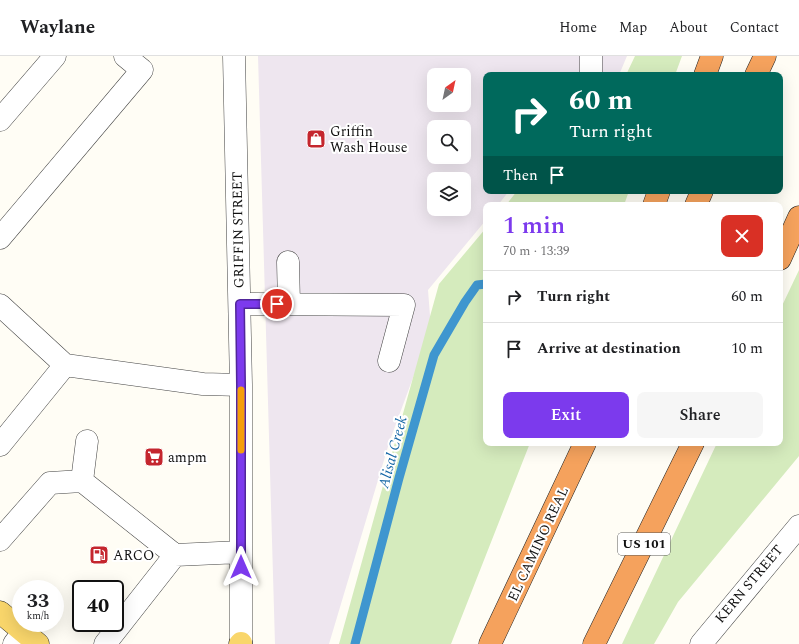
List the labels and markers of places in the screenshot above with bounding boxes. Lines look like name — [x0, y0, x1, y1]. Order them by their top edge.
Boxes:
place label: Griffin Wash House — [330, 121, 408, 158]
shop icon: Griffin Wash House — [305, 128, 327, 150]
pin — [260, 287, 294, 321]
supermarket icon: ampm — [143, 446, 165, 468]
place label: ampm — [168, 447, 207, 468]
fuel station icon: ARCO — [88, 544, 110, 566]
place label: ARCO — [113, 545, 154, 566]

